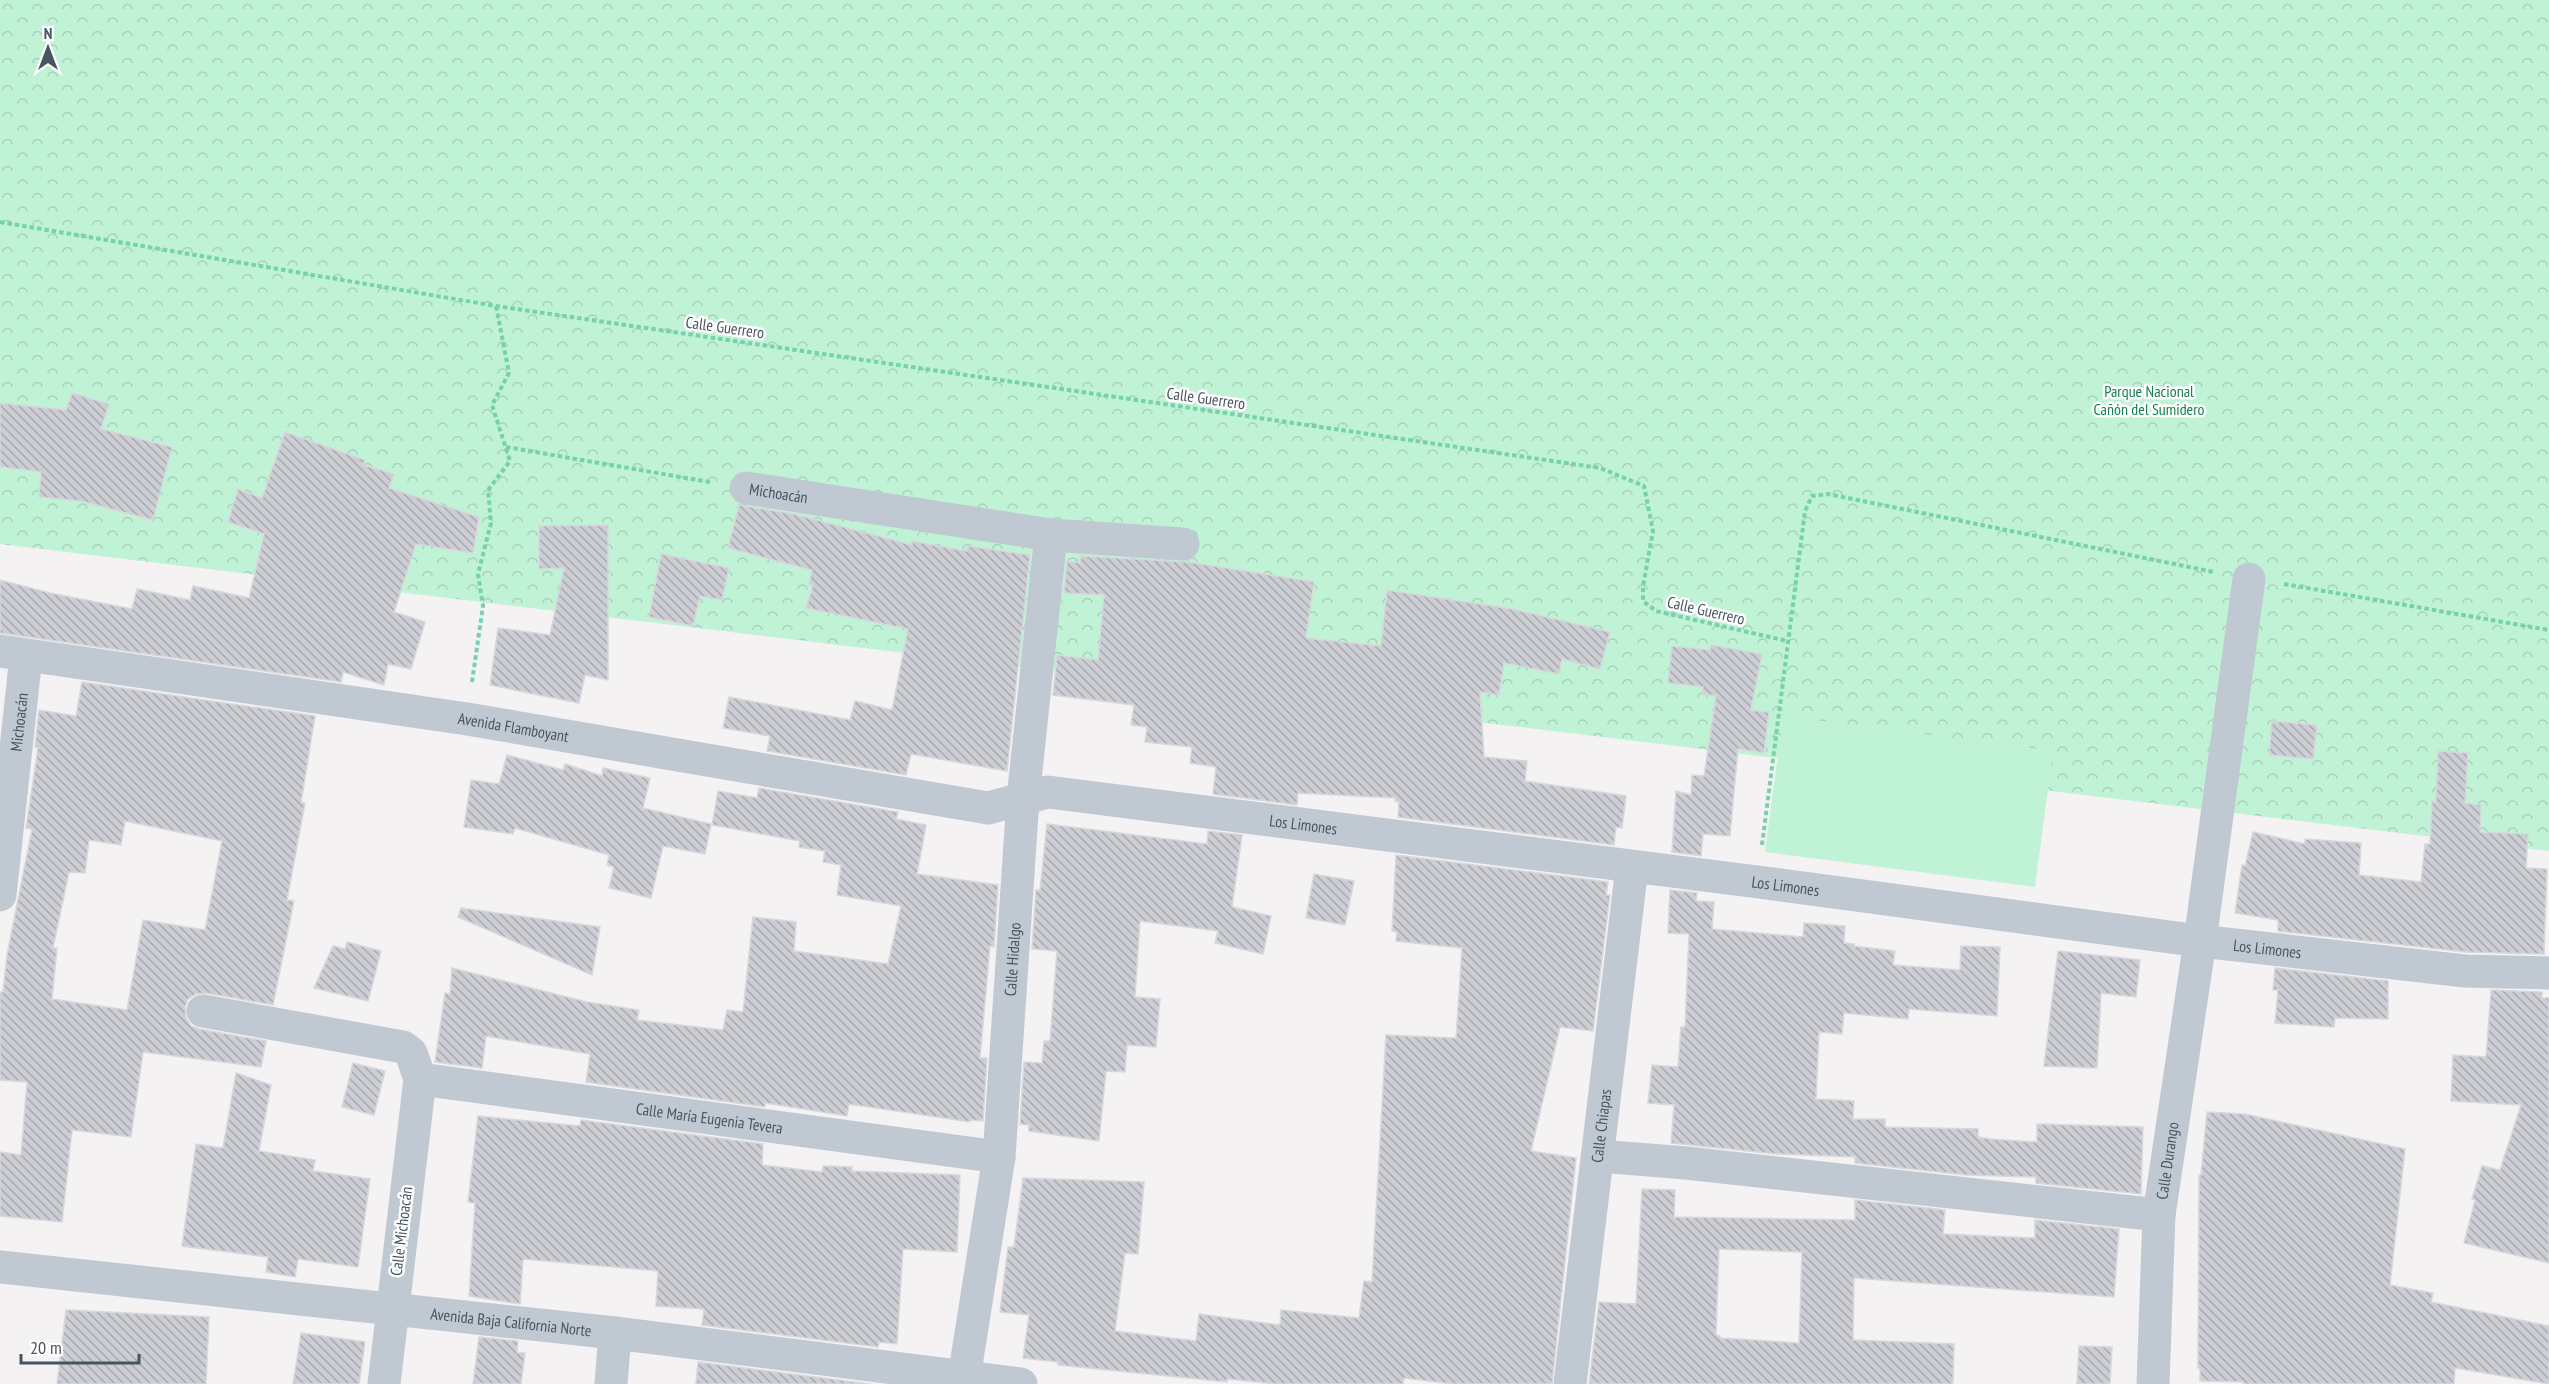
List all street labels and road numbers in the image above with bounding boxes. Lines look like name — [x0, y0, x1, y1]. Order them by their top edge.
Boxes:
street label: Calle Guerrero — [684, 312, 766, 342]
street label: Calle Guerrero — [1165, 383, 1247, 413]
street label: Michoacán — [748, 479, 809, 507]
street label: Calle Guerrero — [1665, 591, 1747, 629]
street label: Michoacán — [6, 692, 32, 752]
street label: Avenida Flamboyant — [457, 708, 571, 746]
street label: Los Limones — [1268, 810, 1338, 839]
street label: Los Limones — [1750, 871, 1821, 900]
street label: Calle Hidalgo — [1000, 922, 1025, 997]
street label: Los Limones — [2232, 935, 2302, 962]
street label: Calle Chiapas — [1587, 1088, 1615, 1164]
street label: Calle María Eugenia Tevera — [635, 1098, 784, 1138]
street label: Calle Durango — [2151, 1121, 2183, 1201]
street label: Calle Michoacán — [386, 1185, 416, 1277]
street label: Avenida Baja California Norte — [429, 1303, 593, 1340]

